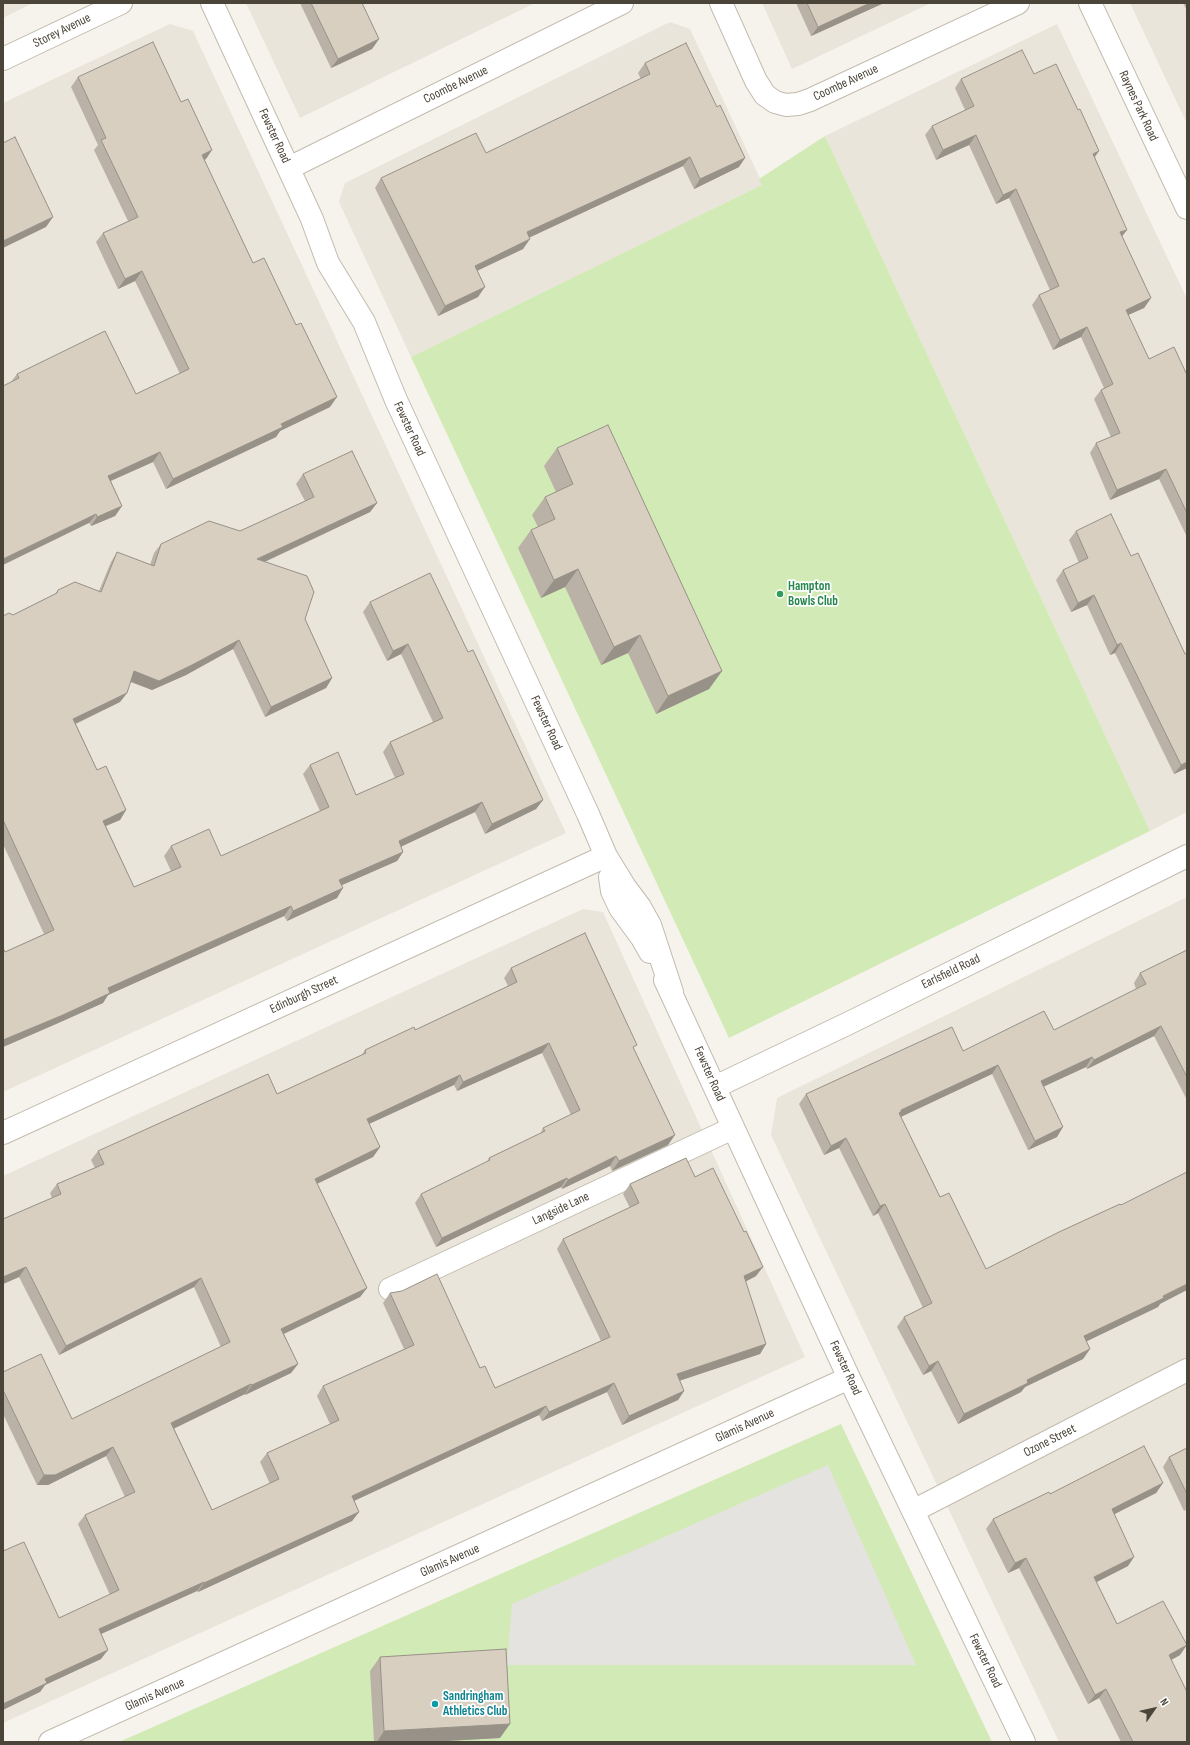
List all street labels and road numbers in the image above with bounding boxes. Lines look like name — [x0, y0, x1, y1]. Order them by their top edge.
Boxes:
street label: Storey Avenue — [31, 10, 93, 52]
street label: Coombe Avenue — [811, 61, 881, 105]
street label: Coombe Avenue — [421, 63, 491, 107]
street label: Raynes Park Road — [1115, 68, 1161, 144]
street label: Fewster Road — [255, 106, 293, 166]
street label: Fewster Road — [390, 399, 428, 459]
street label: Fewster Road — [527, 693, 565, 753]
street label: Earlsfield Road — [919, 951, 983, 993]
street label: Edinburgh Street — [268, 972, 340, 1018]
street label: Fewster Road — [690, 1044, 728, 1104]
street label: Langside Lane — [530, 1189, 592, 1229]
street label: Fewster Road — [826, 1338, 864, 1398]
street label: Glamis Avenue — [713, 1406, 777, 1446]
street label: Ozone Street — [1021, 1421, 1079, 1461]
street label: Glamis Avenue — [418, 1541, 482, 1581]
street label: Fewster Road — [965, 1631, 1005, 1691]
street label: Glamis Avenue — [123, 1675, 187, 1715]

